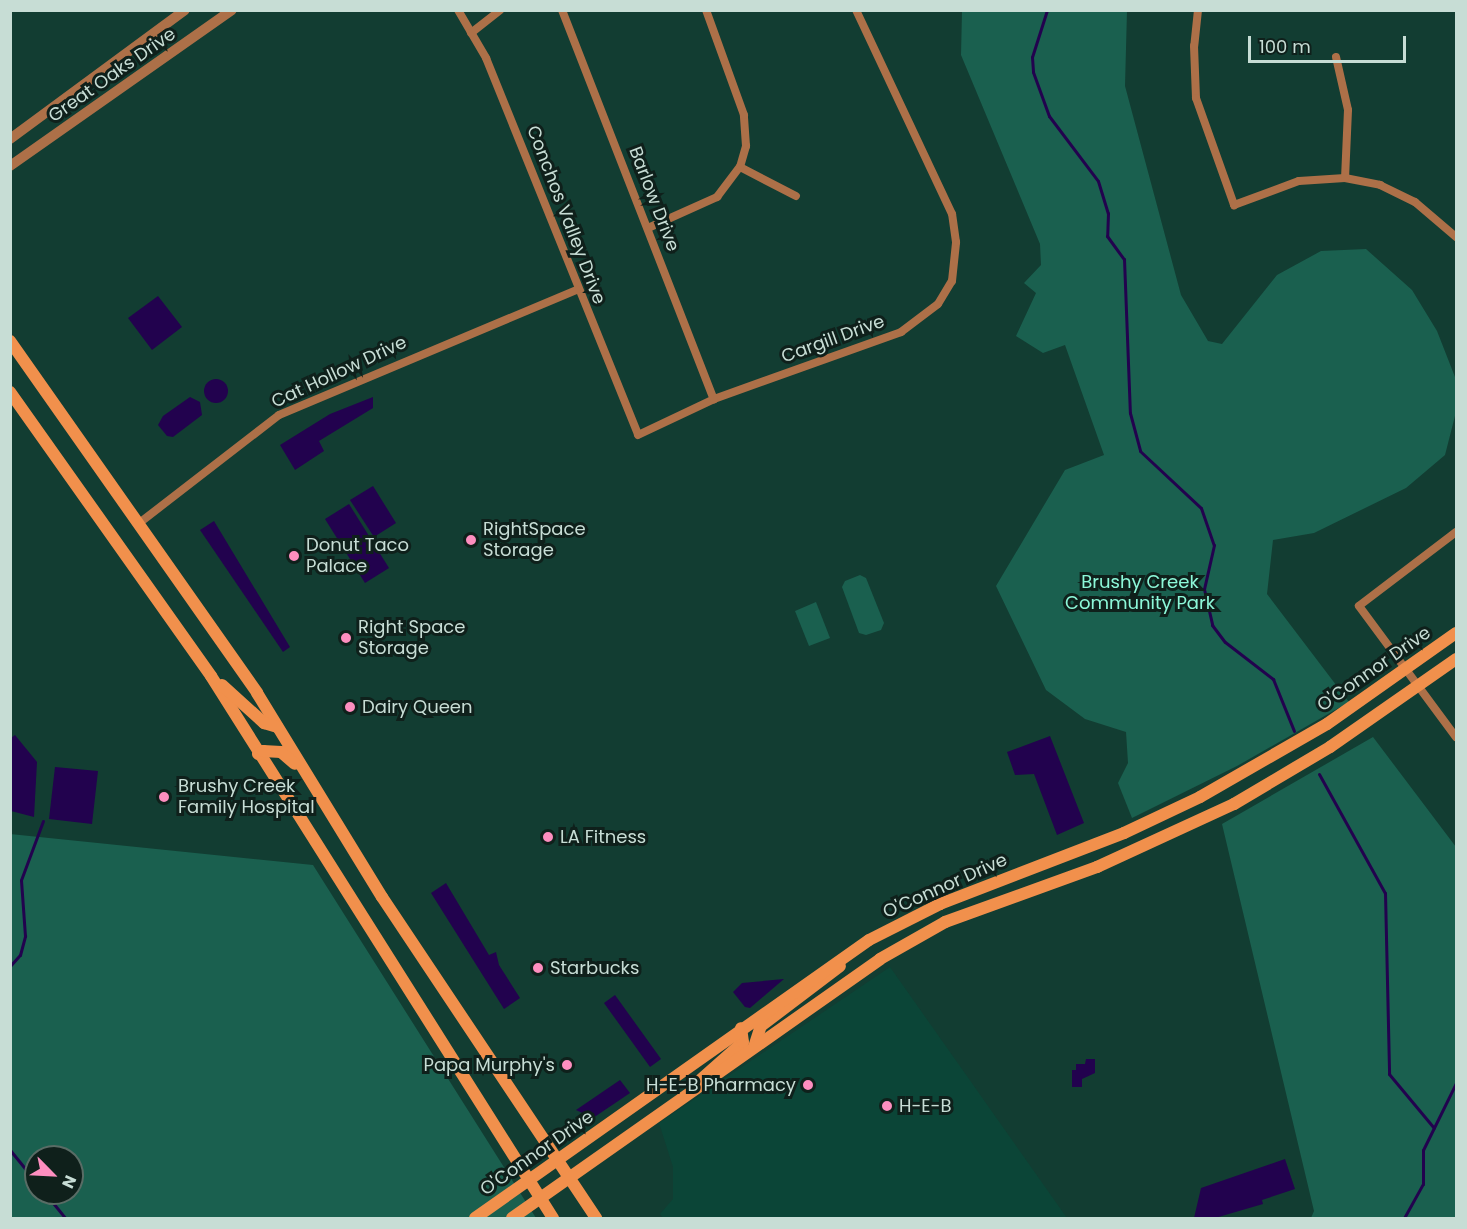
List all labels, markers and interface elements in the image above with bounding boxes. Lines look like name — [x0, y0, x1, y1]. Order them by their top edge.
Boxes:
street label: Great Oaks Drive — [44, 23, 180, 127]
scale bar — [1251, 24, 1408, 62]
text: 100 m — [1259, 34, 1311, 59]
street label: Conchos Valley Drive — [522, 123, 610, 307]
street label: Barlow Drive — [624, 144, 684, 254]
street label: Cargill Drive — [778, 310, 888, 368]
street label: Cat Hollow Drive — [268, 331, 410, 413]
place label: RightSpace Storage — [483, 519, 586, 562]
marker: RightSpace Storage — [464, 533, 478, 547]
place label: Donut Taco Palace — [306, 535, 409, 578]
marker: Donut Taco Palace — [287, 549, 301, 563]
park label: Brushy Creek Community Park — [1065, 572, 1215, 614]
place label: Right Space Storage — [358, 617, 465, 660]
street label: O'Connor Drive — [1313, 622, 1435, 716]
marker: Right Space Storage — [339, 631, 353, 645]
place label: Dairy Queen — [362, 696, 473, 718]
marker: Dairy Queen — [343, 700, 357, 714]
place label: Brushy Creek Family Hospital — [178, 776, 315, 818]
marker: Brushy Creek Family Hospital — [155, 788, 173, 806]
place label: LA Fitness — [560, 826, 646, 848]
marker: LA Fitness — [541, 830, 555, 844]
street label: O'Connor Drive — [880, 849, 1010, 923]
place label: Starbucks — [550, 957, 639, 979]
marker: Starbucks — [531, 961, 545, 975]
place label: Papa Murphy's — [423, 1054, 555, 1076]
marker: Papa Murphy's — [560, 1058, 574, 1072]
place label: H-E-B Pharmacy — [646, 1074, 796, 1096]
marker: H-E-B Pharmacy — [801, 1078, 815, 1092]
place label: H-E-B — [899, 1095, 952, 1117]
marker: H-E-B — [880, 1099, 894, 1113]
street label: O'Connor Drive — [476, 1106, 598, 1200]
north arrow — [24, 1145, 84, 1205]
text: N — [56, 1172, 82, 1192]

